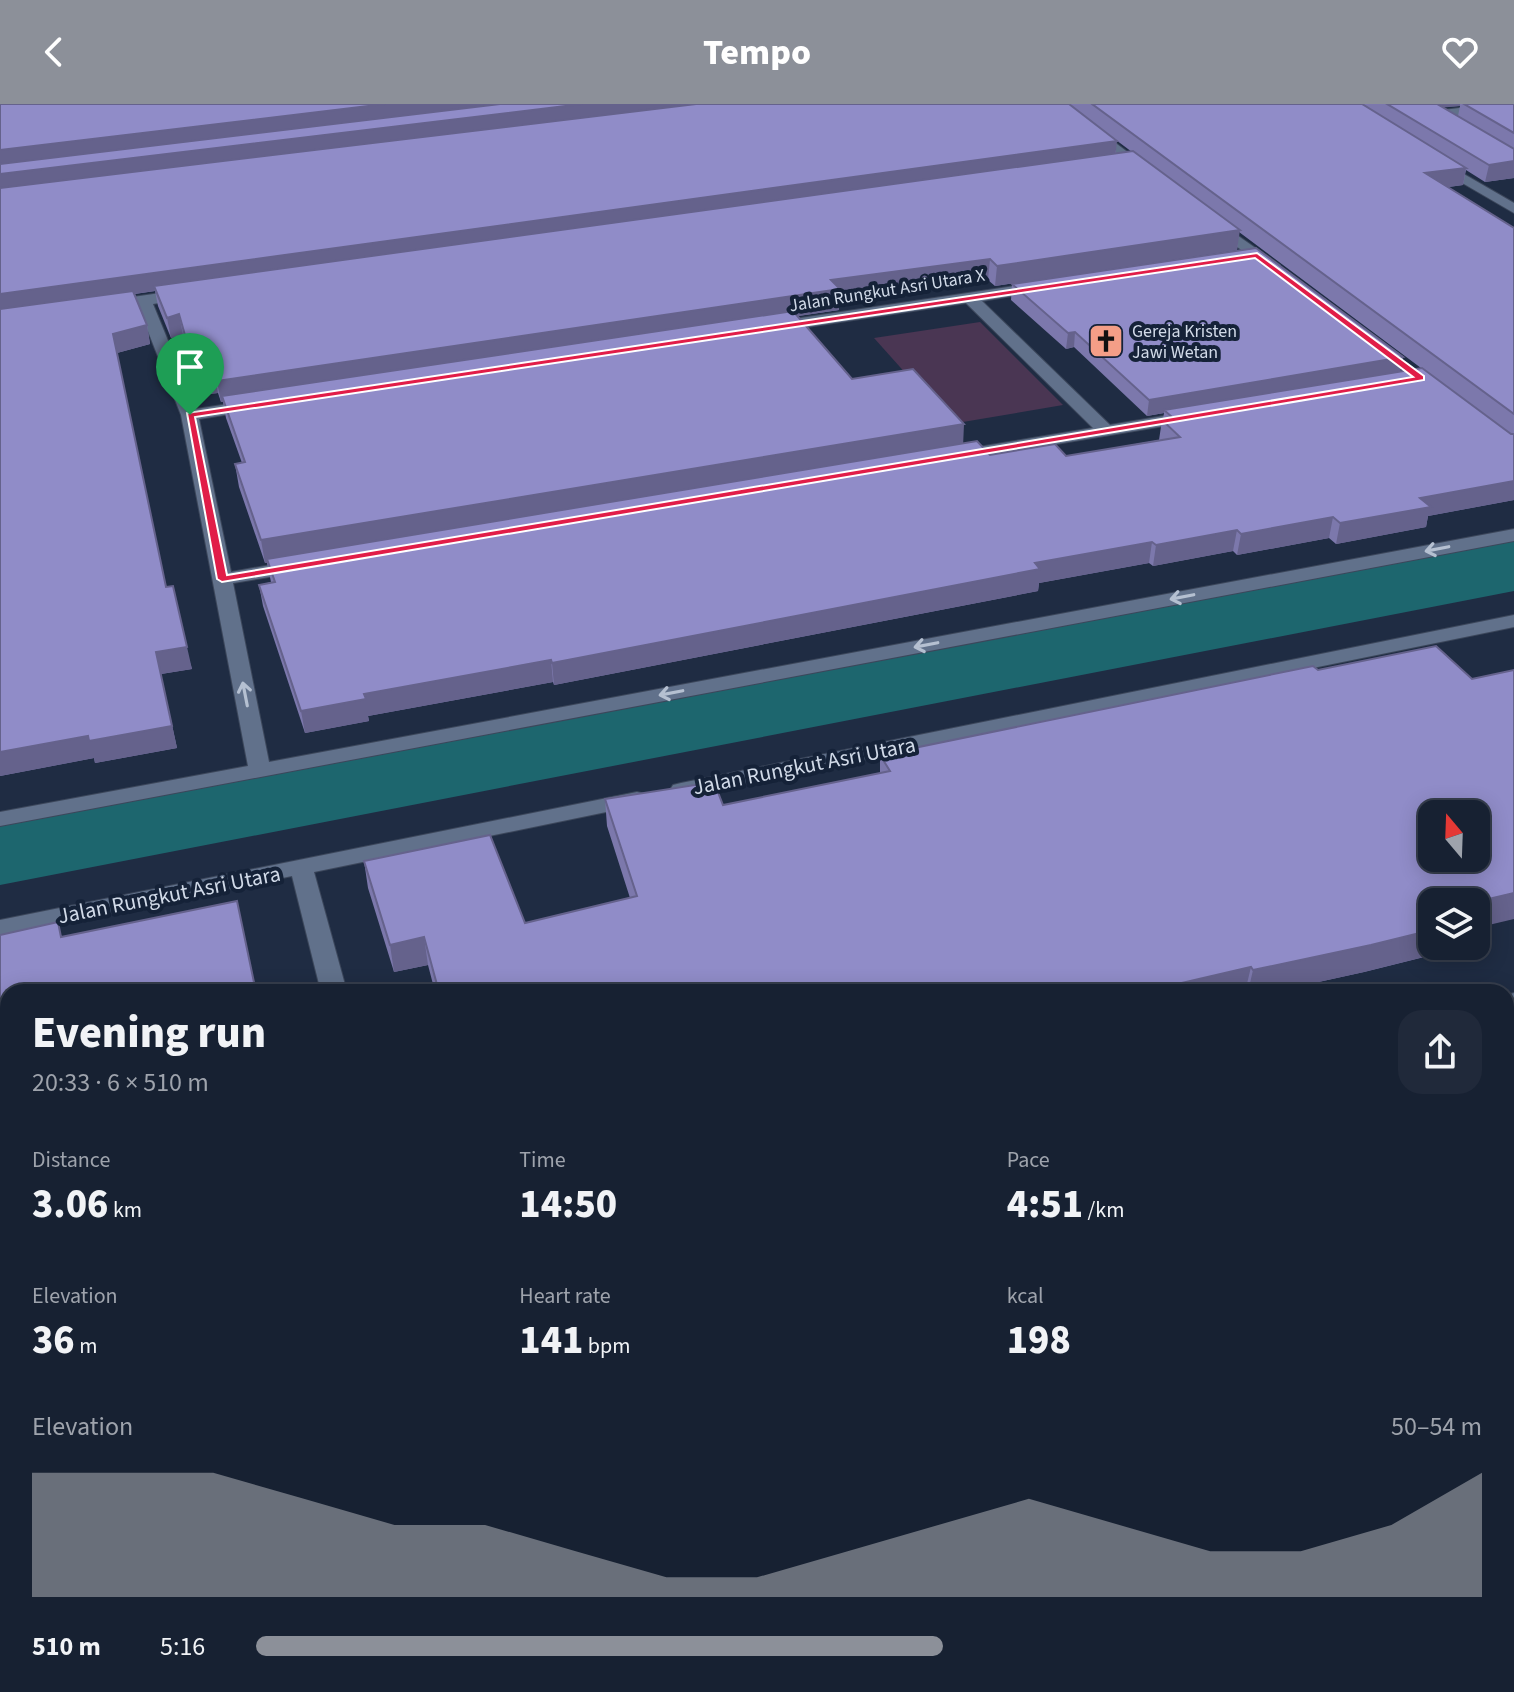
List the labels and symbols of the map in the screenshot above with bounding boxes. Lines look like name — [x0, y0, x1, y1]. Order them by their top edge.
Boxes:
street label: Jalan Rungkut Asri Utara X — [787, 263, 987, 318]
place label: Gereja Kristen Jawi Wetan — [1132, 319, 1237, 365]
church icon: Gereja Kristen Jawi Wetan — [1087, 322, 1125, 360]
pin — [156, 333, 224, 415]
one-way arrow — [1425, 543, 1451, 558]
one-way arrow — [1170, 591, 1195, 606]
one-way arrow — [914, 639, 940, 654]
one-way arrow — [236, 682, 251, 707]
one-way arrow — [659, 687, 684, 702]
street label: Jalan Rungkut Asri Utara — [690, 729, 918, 803]
north arrow — [1418, 800, 1490, 872]
street label: Jalan Rungkut Asri Utara — [55, 858, 283, 932]

